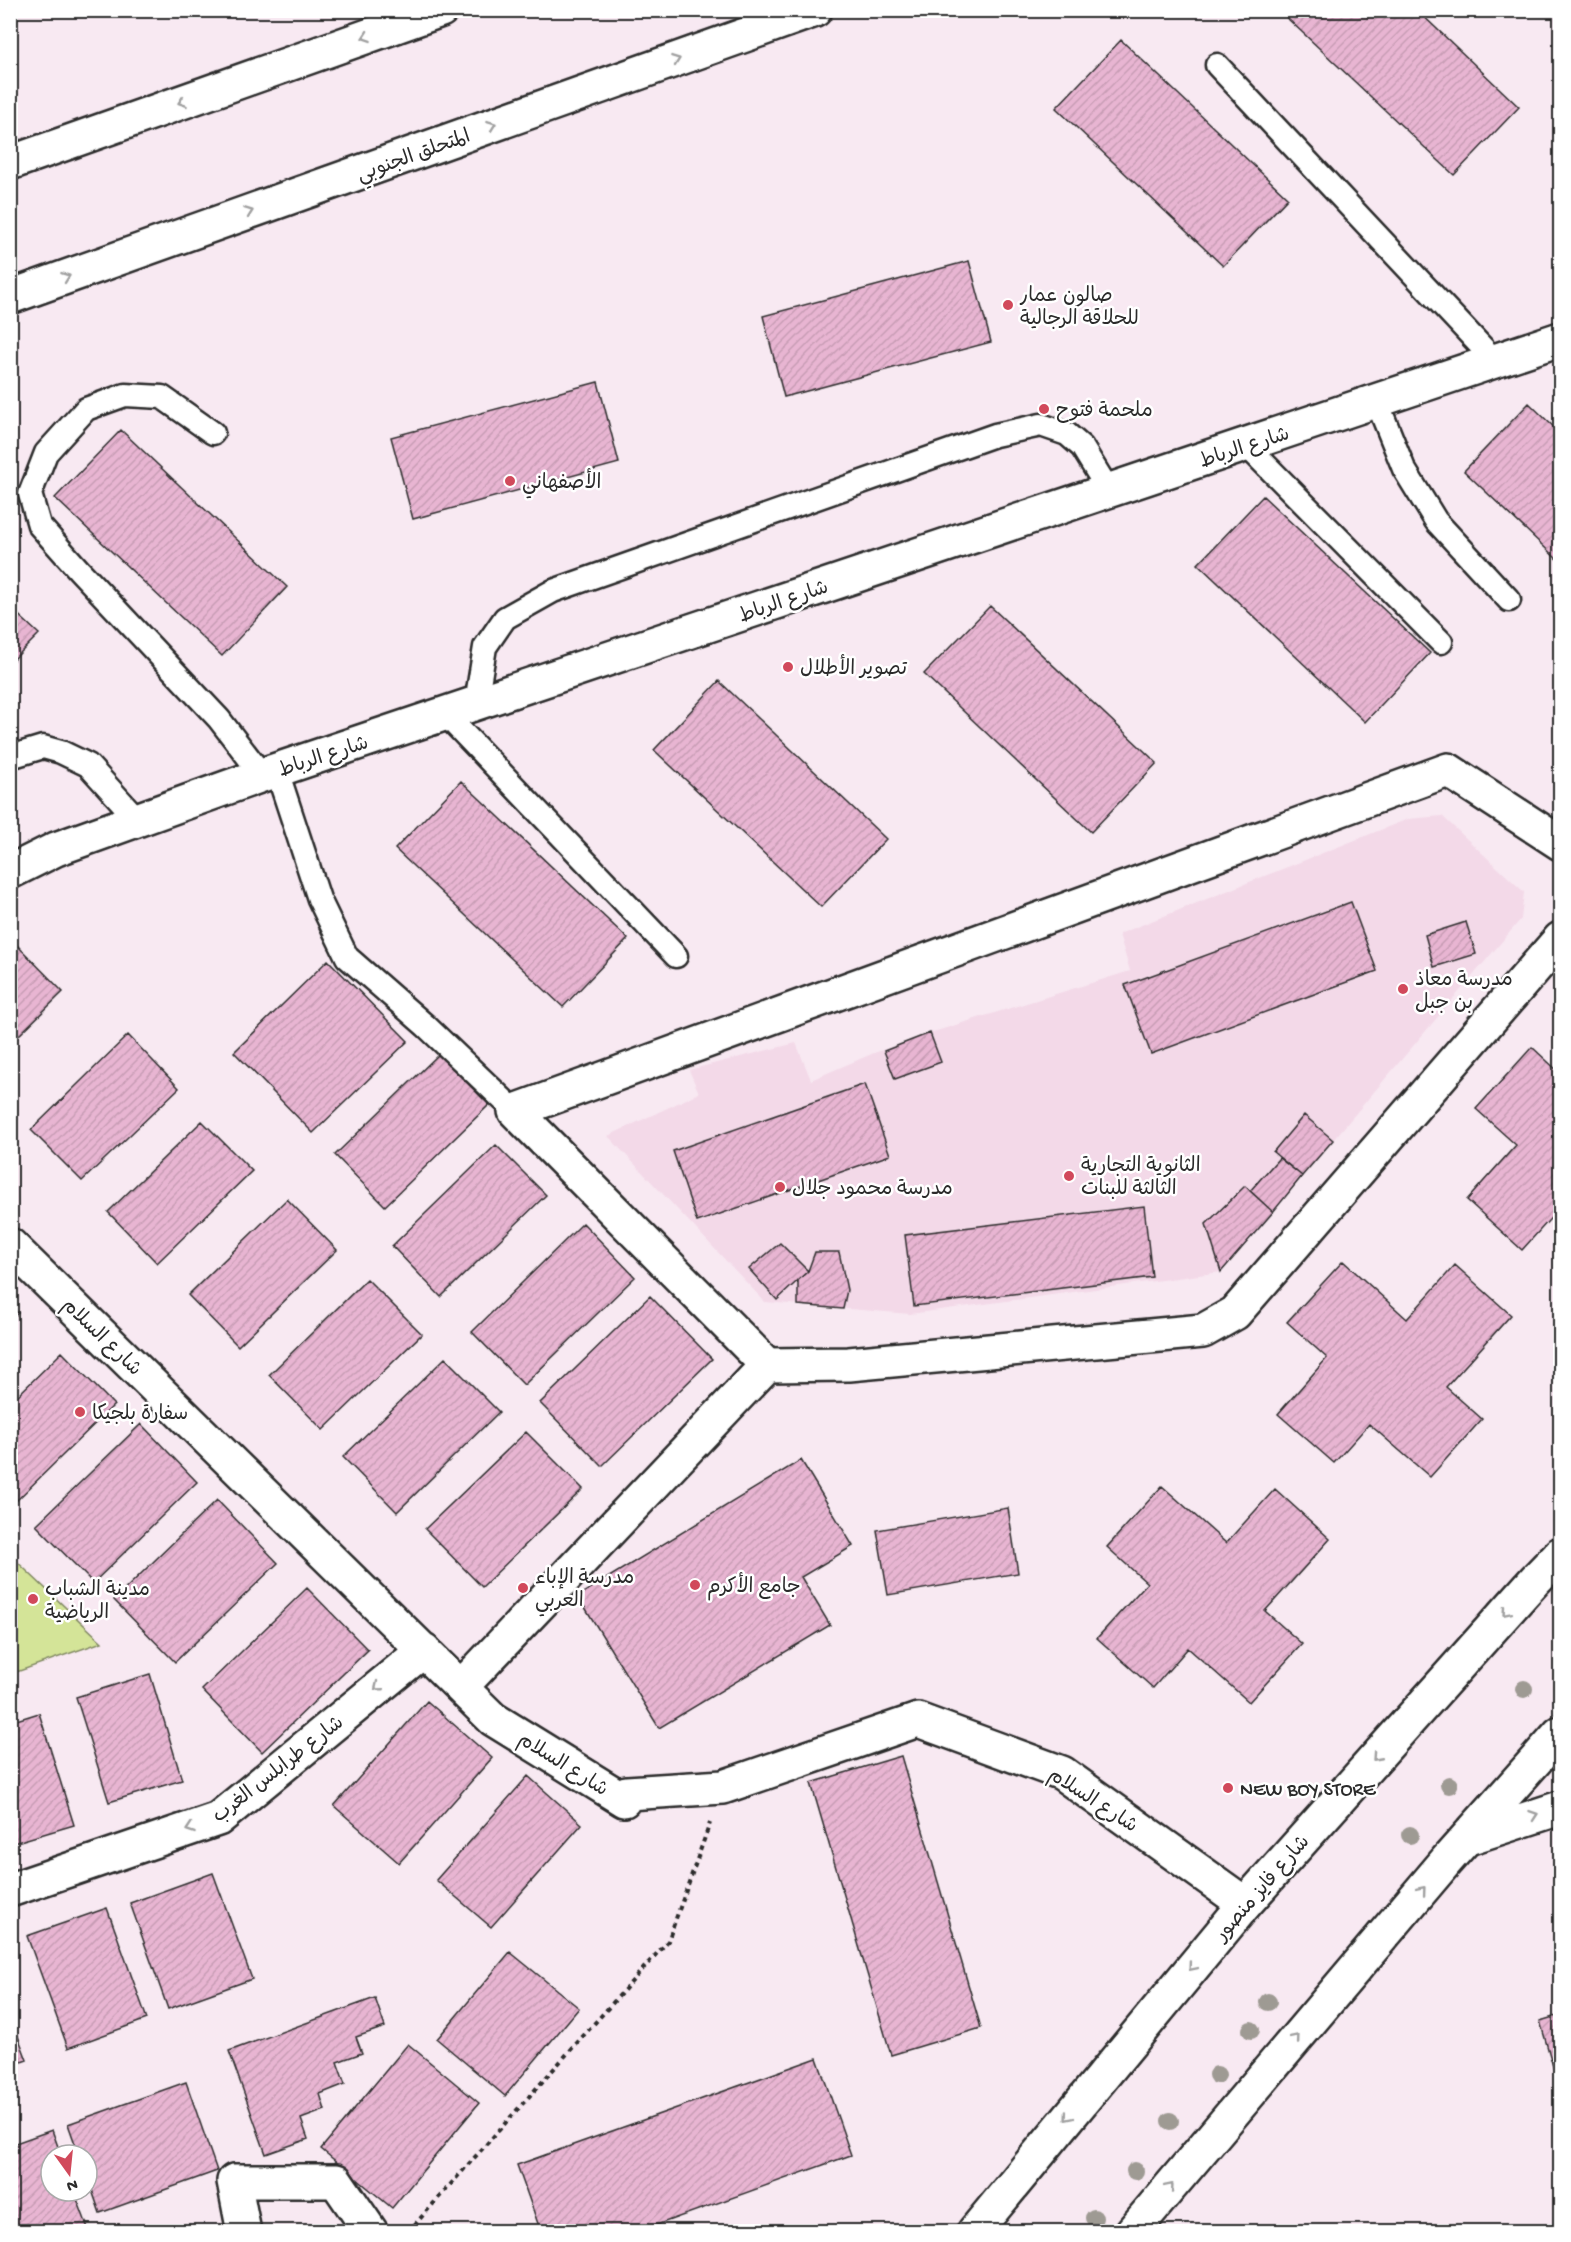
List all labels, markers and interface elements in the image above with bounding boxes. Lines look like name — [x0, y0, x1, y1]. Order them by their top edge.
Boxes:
one-way arrow — [361, 30, 372, 43]
one-way arrow — [670, 55, 681, 67]
one-way arrow — [177, 95, 188, 108]
one-way arrow — [487, 120, 497, 133]
street label: المتحلق الجنوبي — [354, 125, 475, 191]
one-way arrow — [243, 206, 254, 219]
one-way arrow — [60, 272, 71, 285]
place label: صالون عمار للحلاقة الرجالية — [1019, 285, 1139, 332]
marker: صالون عمار للحلاقة الرجالية — [1001, 298, 1015, 312]
place label: ملحمة فتوح — [1056, 400, 1153, 424]
marker: ملحمة فتوح — [1037, 402, 1051, 416]
street label: شارع الرباط — [1197, 423, 1293, 475]
place label: الأصفهاني — [522, 468, 601, 499]
marker: الأصفهاني — [503, 474, 517, 488]
street label: شارع الرباط — [736, 576, 832, 629]
place label: تصوير الأطلال — [800, 654, 907, 682]
marker: تصوير الأطلال — [781, 660, 795, 674]
street label: شارع الرباط — [276, 732, 372, 784]
place label: مدرسة معاذ بن جبل — [1415, 969, 1513, 1016]
marker: مدرسة معاذ بن جبل — [1396, 982, 1410, 996]
place label: الثانوية التجارية الثالثة للبنات — [1081, 1155, 1201, 1202]
marker: الثانوية التجارية الثالثة للبنات — [1062, 1169, 1076, 1183]
place label: مدرسة محمود جلال — [792, 1178, 953, 1202]
marker: مدرسة محمود جلال — [773, 1180, 787, 1194]
street label: شارع السلام — [56, 1294, 146, 1382]
place label: سفارة بلجيكا — [92, 1403, 188, 1427]
marker: سفارة بلجيكا — [73, 1405, 87, 1419]
place label: مدرسة الإباء العربي — [535, 1567, 634, 1617]
place label: جامع الأكرم — [707, 1572, 801, 1601]
marker: جامع الأكرم — [688, 1578, 702, 1592]
place label: مدينة الشباب الرياضية — [45, 1579, 150, 1626]
marker: مدرسة الإباء العربي — [516, 1581, 530, 1595]
marker: مدينة الشباب الرياضية — [26, 1592, 40, 1606]
one-way arrow — [1502, 1605, 1513, 1616]
one-way arrow — [374, 1680, 385, 1691]
street label: شارع طرابلس الغرب — [208, 1712, 349, 1829]
street label: شارع السلام — [513, 1728, 612, 1803]
one-way arrow — [1372, 1751, 1383, 1761]
street label: شارع السلام — [1043, 1764, 1142, 1839]
place label: NEW BOY STORE — [1240, 1780, 1377, 1803]
marker: NEW BOY STORE — [1221, 1781, 1235, 1795]
one-way arrow — [1528, 1810, 1539, 1823]
one-way arrow — [185, 1821, 196, 1834]
street label: شارع فايز منصور — [1209, 1831, 1316, 1948]
one-way arrow — [1415, 1886, 1426, 1897]
one-way arrow — [1188, 1960, 1199, 1971]
one-way arrow — [1289, 2034, 1300, 2045]
one-way arrow — [1064, 2110, 1075, 2121]
north arrow — [39, 2143, 99, 2203]
text: N — [64, 2174, 79, 2195]
one-way arrow — [1162, 2183, 1173, 2194]

